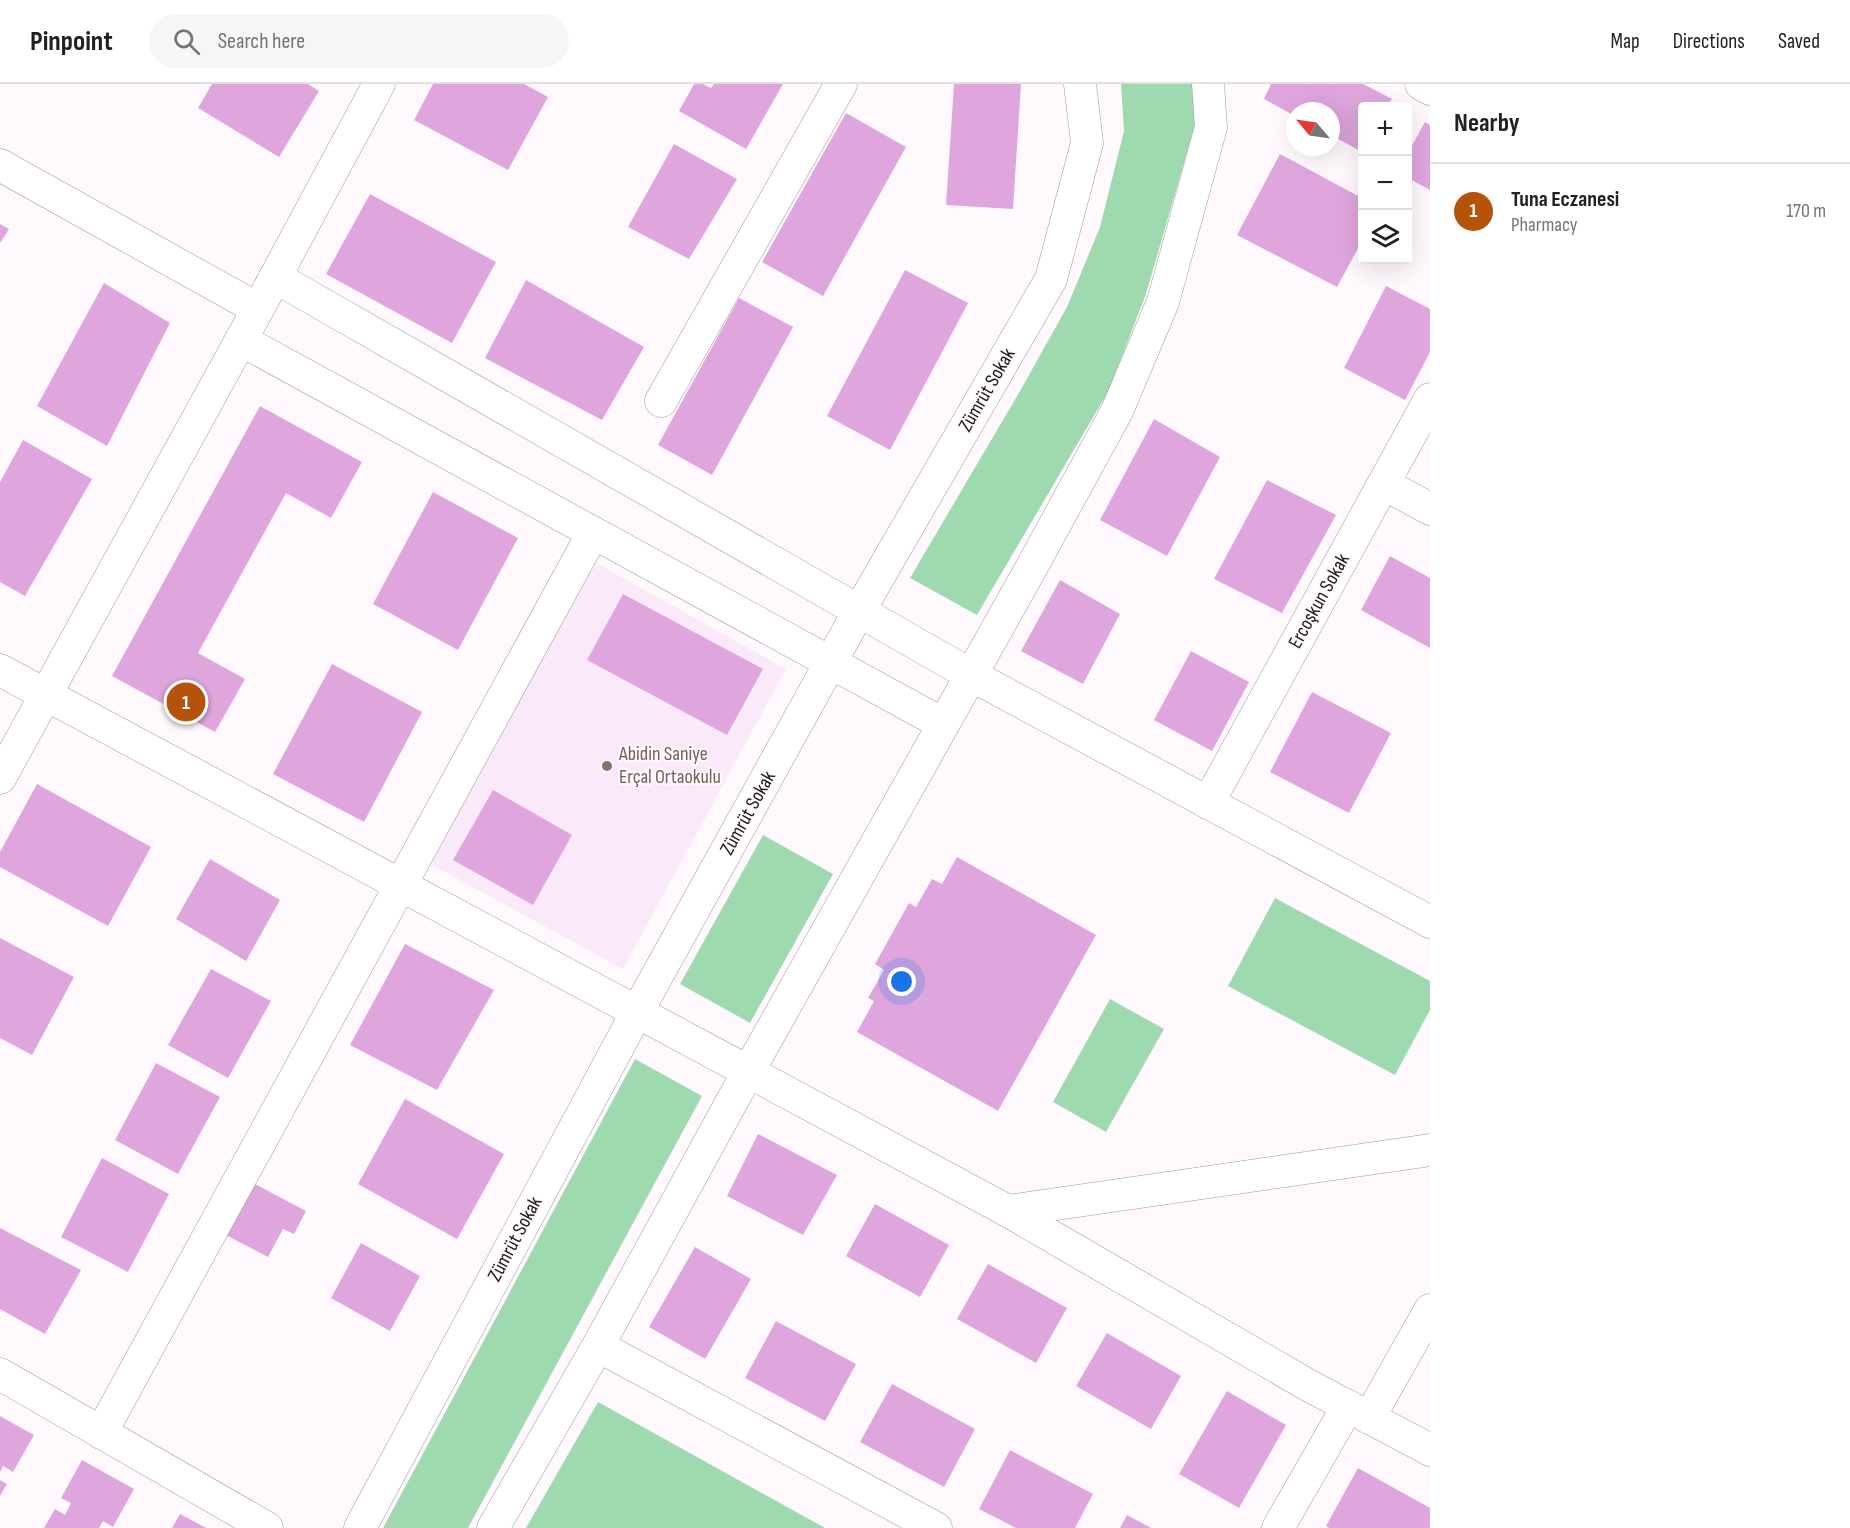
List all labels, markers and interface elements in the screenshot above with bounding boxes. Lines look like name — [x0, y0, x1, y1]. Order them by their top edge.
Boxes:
search box — [149, 14, 569, 68]
text: Pinpoint — [30, 25, 113, 58]
icon: search — [170, 25, 203, 58]
text: Search here — [218, 28, 305, 55]
text: Map — [1610, 29, 1640, 54]
text: Directions — [1673, 29, 1745, 54]
text: Saved — [1778, 29, 1820, 54]
north arrow — [1286, 102, 1340, 156]
map controls — [1358, 102, 1412, 264]
button: + — [1358, 102, 1412, 156]
text: Nearby — [1454, 108, 1520, 139]
button: − — [1358, 156, 1412, 210]
text: Tuna Eczanesi — [1511, 186, 1619, 213]
text: 1 — [1470, 199, 1477, 223]
text: 170 m — [1786, 199, 1826, 223]
button: layers — [1358, 210, 1412, 264]
text: Pharmacy — [1511, 213, 1578, 237]
street label: Zümrüt Sokak — [953, 344, 1021, 436]
street label: Ercoşkun Sokak — [1283, 549, 1355, 653]
pin: 1 — [166, 680, 206, 724]
place label: Abidin Saniye Erçal Ortaokulu — [618, 742, 721, 789]
marker: Abidin Saniye Erçal Ortaokulu — [600, 759, 614, 773]
street label: Zümrüt Sokak — [715, 766, 781, 859]
your location — [887, 967, 916, 996]
street label: Zümrüt Sokak — [483, 1192, 547, 1285]

